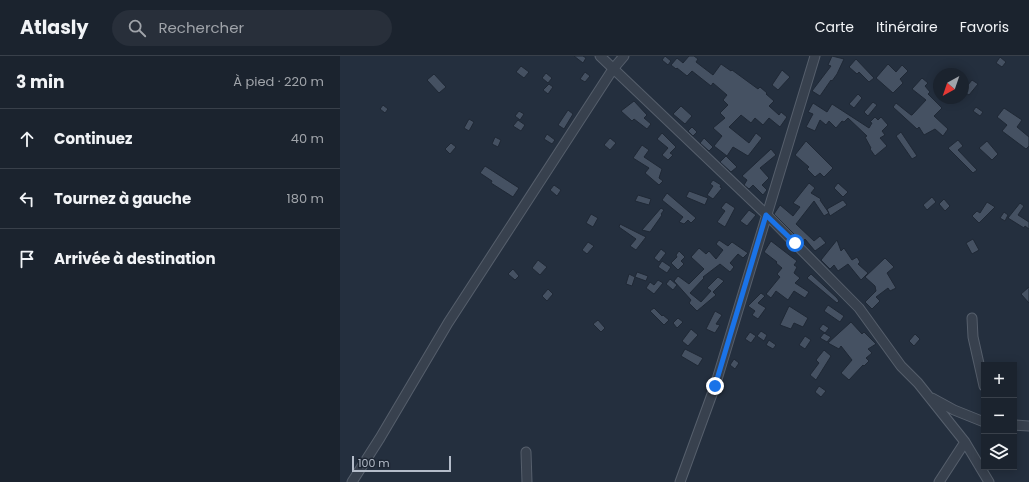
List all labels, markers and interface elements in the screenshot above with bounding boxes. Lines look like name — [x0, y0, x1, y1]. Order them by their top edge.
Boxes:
search box — [112, 10, 392, 46]
text: Atlasly — [20, 14, 88, 41]
icon: search — [126, 17, 148, 39]
text: Rechercher — [158, 17, 244, 38]
text: Carte — [815, 17, 854, 37]
text: Itinéraire — [876, 17, 938, 37]
text: Favoris — [960, 17, 1009, 37]
north arrow — [933, 68, 969, 104]
text: 3 min — [16, 70, 64, 94]
text: À pied · 220 m — [233, 72, 324, 91]
icon: ahead — [16, 128, 38, 150]
text: Continuez — [54, 128, 133, 149]
text: 40 m — [291, 129, 324, 148]
icon: left — [16, 188, 38, 210]
text: Tournez à gauche — [54, 188, 191, 209]
text: 180 m — [287, 189, 324, 208]
route start — [786, 234, 804, 252]
icon: arrive — [16, 248, 38, 270]
text: Arrivée à destination — [54, 248, 216, 269]
map controls — [981, 362, 1017, 470]
button: + — [981, 362, 1017, 398]
route end — [706, 377, 724, 395]
button: − — [981, 398, 1017, 434]
button: layers — [981, 434, 1017, 470]
scale bar — [352, 454, 451, 473]
text: 100 m — [358, 455, 390, 471]

